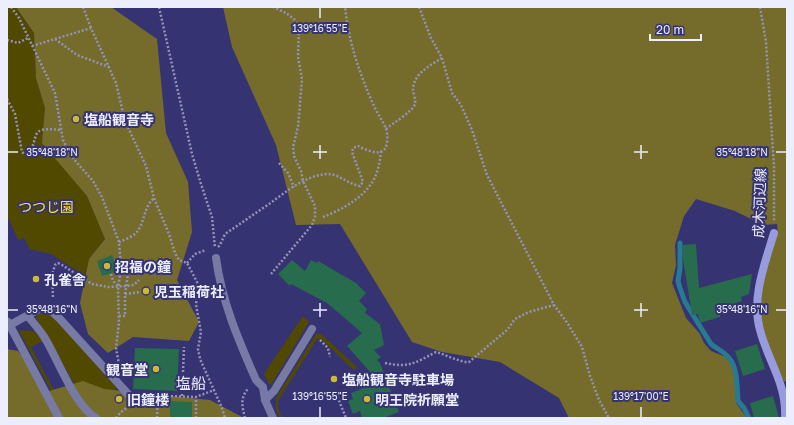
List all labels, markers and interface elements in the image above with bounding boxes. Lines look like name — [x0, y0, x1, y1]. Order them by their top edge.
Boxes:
scale bar — [650, 16, 701, 42]
text: 139°16'55"E — [292, 22, 348, 34]
text: 20 m — [656, 22, 684, 37]
place label: 塩船観音寺 — [84, 111, 154, 128]
marker: 塩船観音寺 — [71, 114, 81, 124]
text: 35°48'18"N — [26, 146, 78, 158]
text: 35°48'18"N — [716, 146, 768, 158]
street label: 成木河辺線 — [749, 168, 769, 238]
park label: つつじ園 — [18, 198, 74, 215]
place label: 招福の鐘 — [115, 258, 171, 275]
marker: 招福の鐘 — [102, 261, 112, 271]
place label: 孔雀舎 — [44, 271, 86, 288]
marker: 孔雀舎 — [31, 274, 41, 284]
place label: 児玉稲荷社 — [154, 283, 224, 300]
marker: 児玉稲荷社 — [141, 286, 151, 296]
text: 35°48'16"N — [26, 303, 78, 315]
text: 35°48'16"N — [716, 303, 768, 315]
place label: 観音堂 — [106, 361, 148, 378]
marker: 観音堂 — [151, 364, 161, 374]
place label: 塩船観音寺駐車場 — [342, 371, 454, 388]
district label: 塩船 — [176, 374, 206, 392]
marker: 塩船観音寺駐車場 — [329, 374, 339, 384]
text: 139°16'55"E — [292, 390, 348, 402]
text: 139°17'00"E — [613, 390, 669, 402]
place label: 旧鐘楼 — [127, 391, 170, 408]
place label: 明王院祈願堂 — [375, 391, 459, 408]
marker: 旧鐘楼 — [114, 394, 124, 404]
marker: 明王院祈願堂 — [362, 394, 372, 404]

